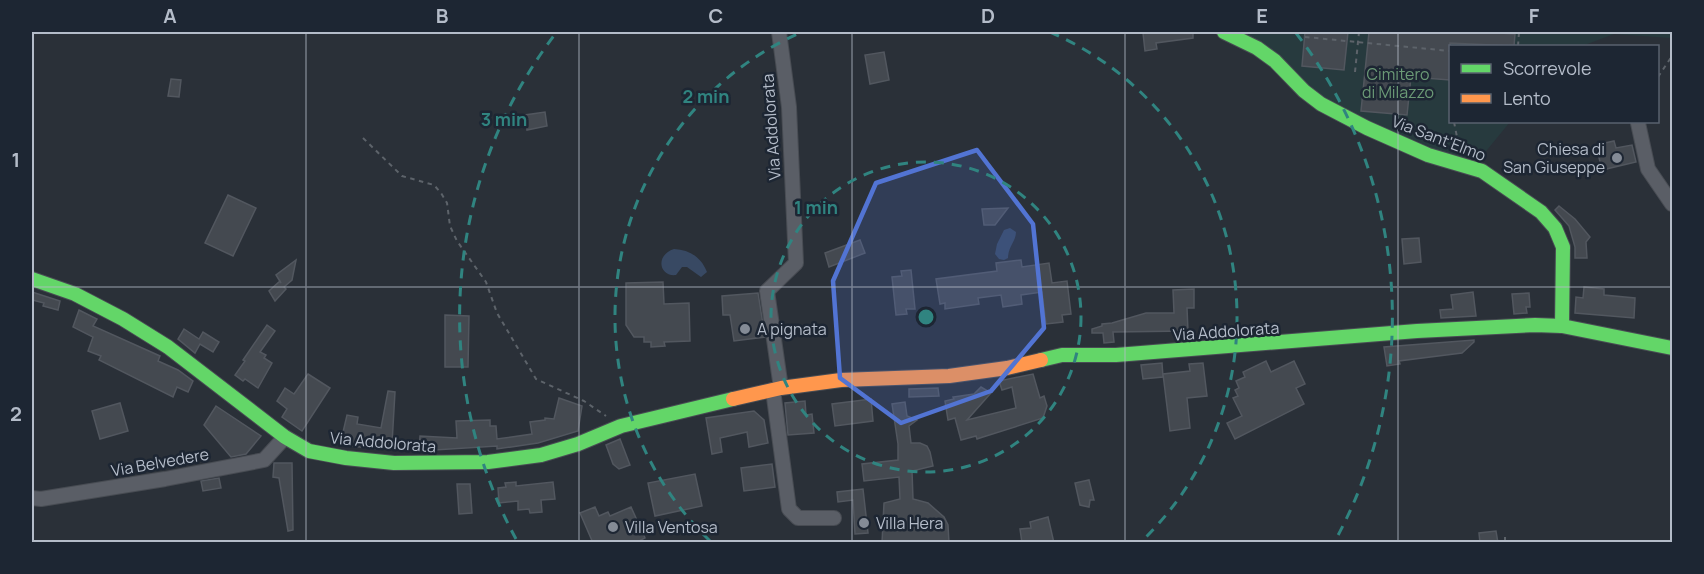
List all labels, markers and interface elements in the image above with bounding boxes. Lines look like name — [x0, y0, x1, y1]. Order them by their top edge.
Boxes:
text: A — [163, 2, 177, 29]
text: B — [436, 2, 449, 29]
text: C — [709, 2, 723, 29]
text: D — [981, 2, 995, 29]
text: E — [1256, 2, 1268, 29]
text: F — [1529, 2, 1540, 29]
legend — [1449, 45, 1659, 123]
text: Scorrevole — [1503, 56, 1592, 80]
park label: Cimitero di Milazzo — [1362, 63, 1434, 103]
street label: Via Addolorata — [756, 73, 786, 181]
text: 2 min — [683, 84, 729, 108]
text: Lento — [1503, 86, 1551, 110]
text: 3 min — [481, 107, 527, 131]
street label: Via Sant'Elmo — [1389, 110, 1489, 166]
place label: Chiesa di San Giuseppe — [1503, 138, 1605, 178]
text: 1 — [12, 146, 20, 173]
marker: Chiesa di San Giuseppe — [1610, 151, 1624, 165]
text: 1 min — [794, 195, 838, 219]
centre of rings — [916, 307, 936, 327]
street label: Via Addolorata — [1172, 316, 1280, 346]
place label: A pignata — [757, 318, 827, 340]
marker: A pignata — [738, 322, 752, 336]
text: 2 — [10, 400, 22, 427]
street label: Via Addolorata — [329, 426, 437, 458]
street label: Via Belvedere — [109, 443, 211, 481]
place label: Villa Hera — [876, 512, 943, 534]
place label: Villa Ventosa — [625, 516, 718, 538]
marker: Villa Hera — [857, 516, 871, 530]
marker: Villa Ventosa — [606, 520, 620, 534]

